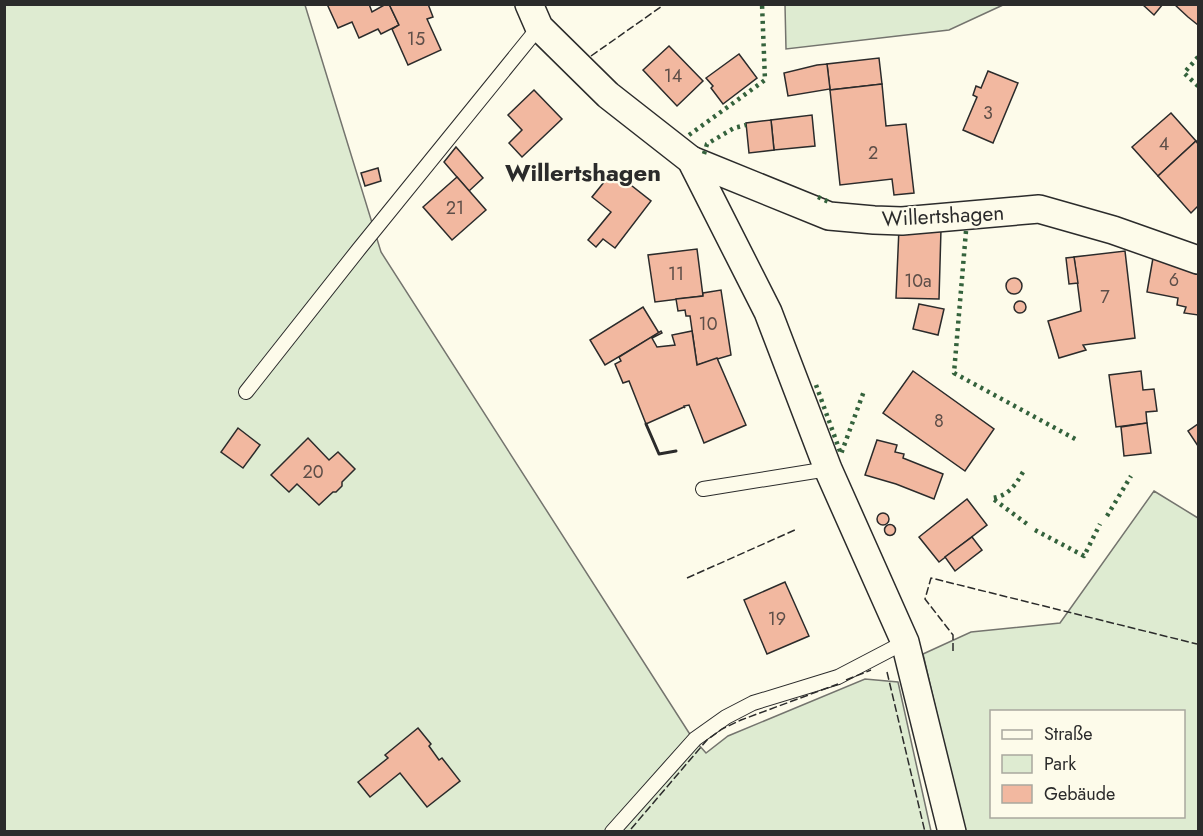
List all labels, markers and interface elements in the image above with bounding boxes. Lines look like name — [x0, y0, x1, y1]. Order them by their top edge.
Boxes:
house number: 15 — [407, 26, 425, 52]
house number: 14 — [664, 63, 682, 89]
house number: 3 — [983, 100, 993, 126]
house number: 4 — [1159, 131, 1169, 157]
house number: 2 — [868, 140, 878, 166]
district label: Willertshagen — [505, 155, 661, 190]
house number: 21 — [446, 195, 464, 221]
street label: Willertshagen — [881, 198, 1005, 234]
house number: 11 — [668, 261, 684, 287]
house number: 6 — [1169, 267, 1179, 293]
house number: 10a — [904, 268, 932, 294]
house number: 7 — [1100, 284, 1110, 310]
house number: 10 — [699, 311, 718, 337]
house number: 8 — [934, 408, 944, 434]
house number: 20 — [302, 459, 324, 485]
house number: 19 — [768, 606, 786, 632]
legend — [990, 710, 1185, 818]
text: Straße — [1044, 721, 1092, 747]
text: Park — [1044, 751, 1076, 777]
text: Gebäude — [1044, 781, 1115, 807]

